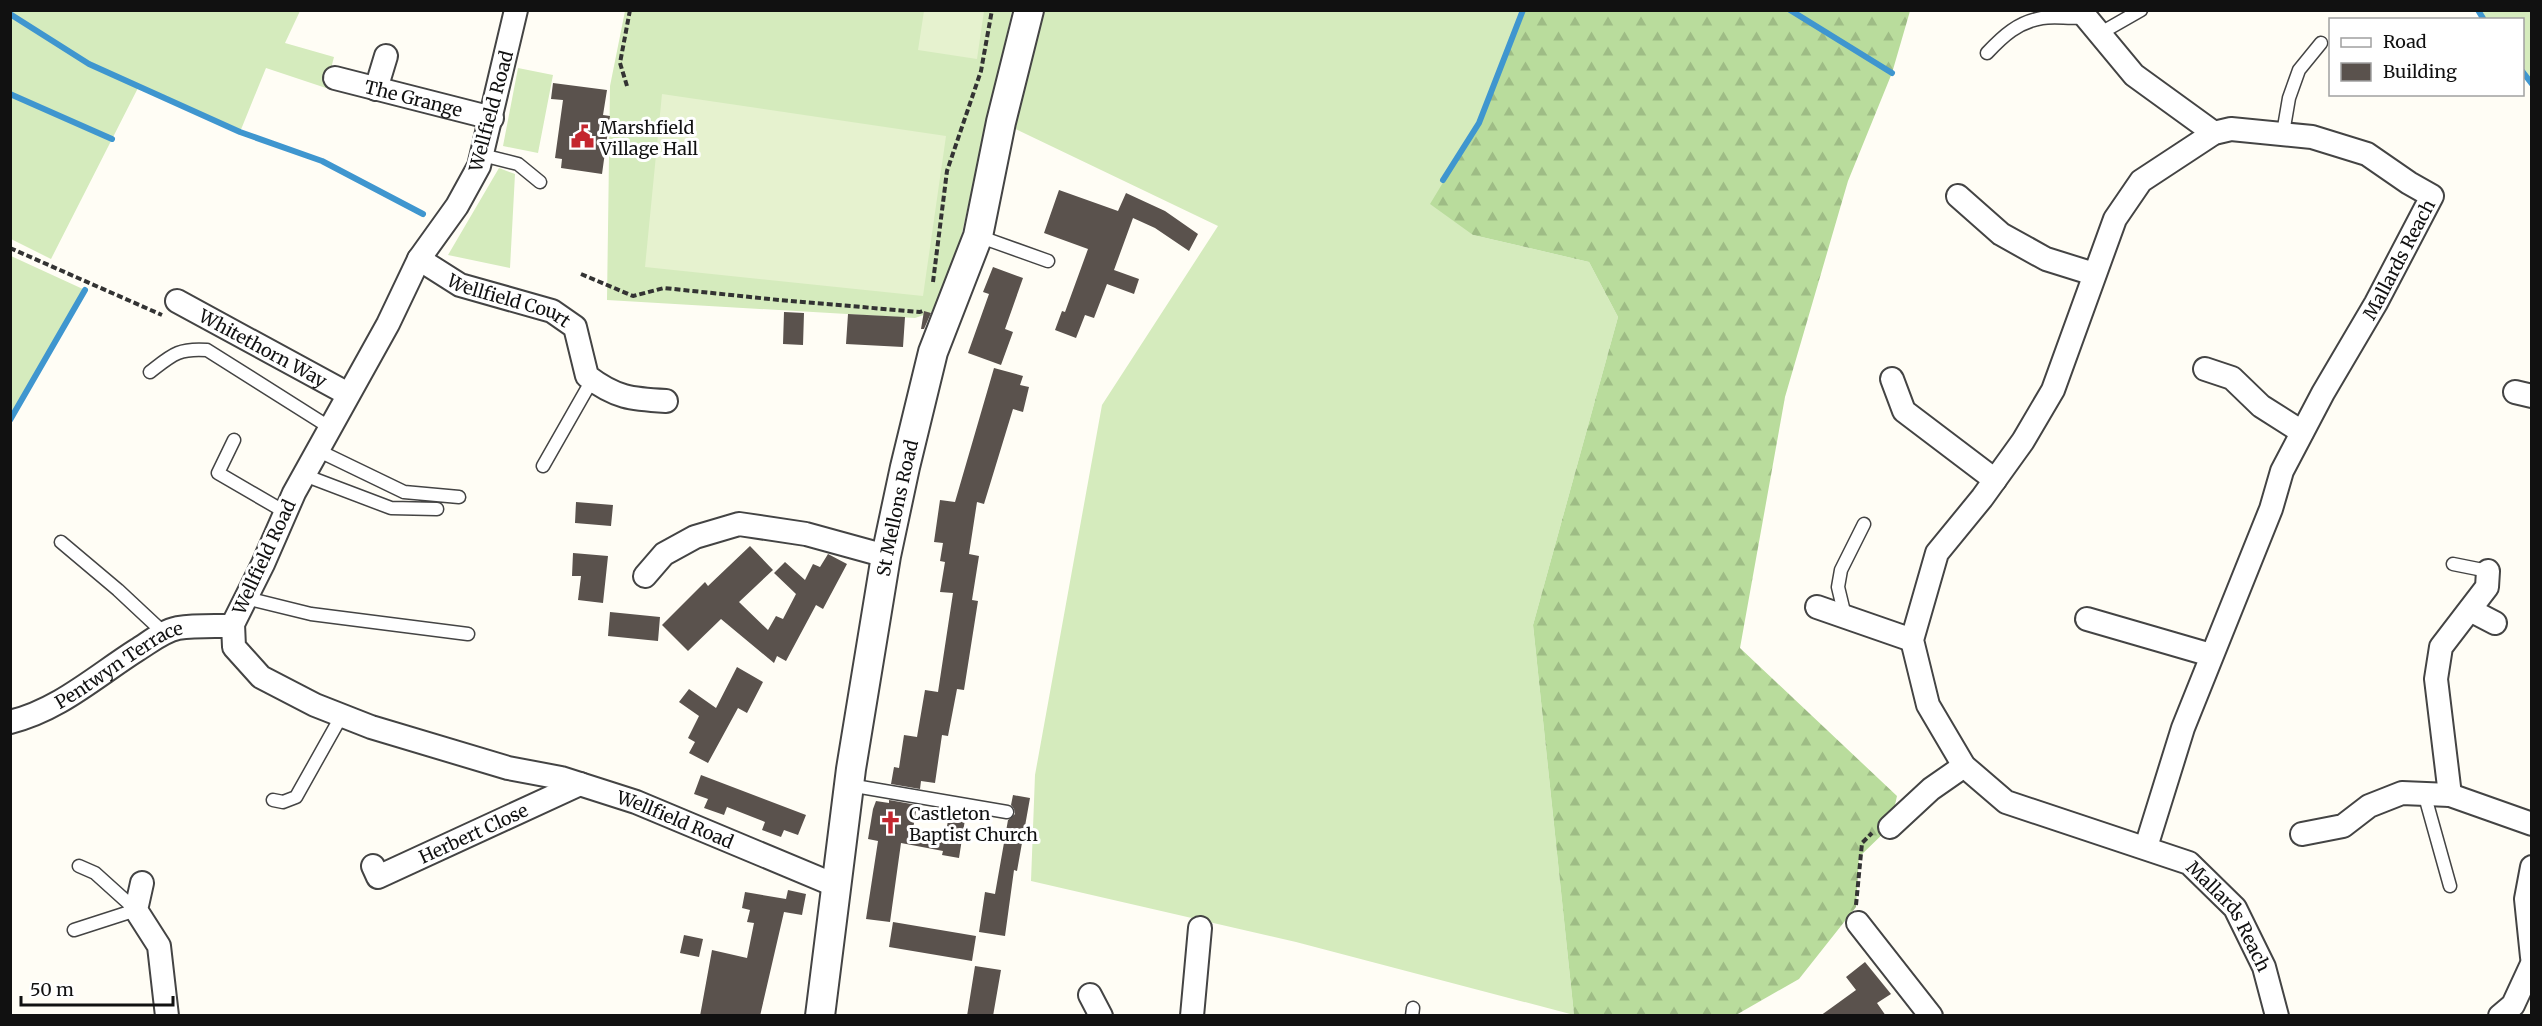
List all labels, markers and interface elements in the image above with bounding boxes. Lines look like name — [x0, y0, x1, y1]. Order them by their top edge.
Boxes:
legend — [2329, 18, 2524, 96]
text: Road — [2383, 30, 2427, 53]
street label: Wellfield Road — [464, 48, 518, 175]
text: Building — [2383, 60, 2457, 83]
street label: The Grange — [362, 74, 465, 122]
place label: Marshfield Village Hall — [599, 116, 699, 160]
public building icon: Marshfield Village Hall — [569, 124, 595, 150]
street label: Mallards Reach — [2358, 195, 2440, 323]
street label: Wellfield Court — [442, 268, 575, 332]
street label: Whitethorn Way — [194, 303, 332, 392]
street label: St Mellons Road — [871, 437, 923, 578]
street label: Wellfield Road — [227, 496, 301, 619]
street label: Pentwyn Terrace — [51, 616, 185, 713]
street label: Wellfield Road — [613, 785, 737, 853]
street label: Herbert Close — [415, 798, 532, 868]
place label: Castleton Baptist Church — [909, 802, 1038, 846]
church icon: Castleton Baptist Church — [878, 810, 904, 836]
street label: Mallards Reach — [2182, 856, 2276, 975]
scale bar — [21, 969, 172, 1007]
text: 50 m — [30, 978, 74, 1001]

